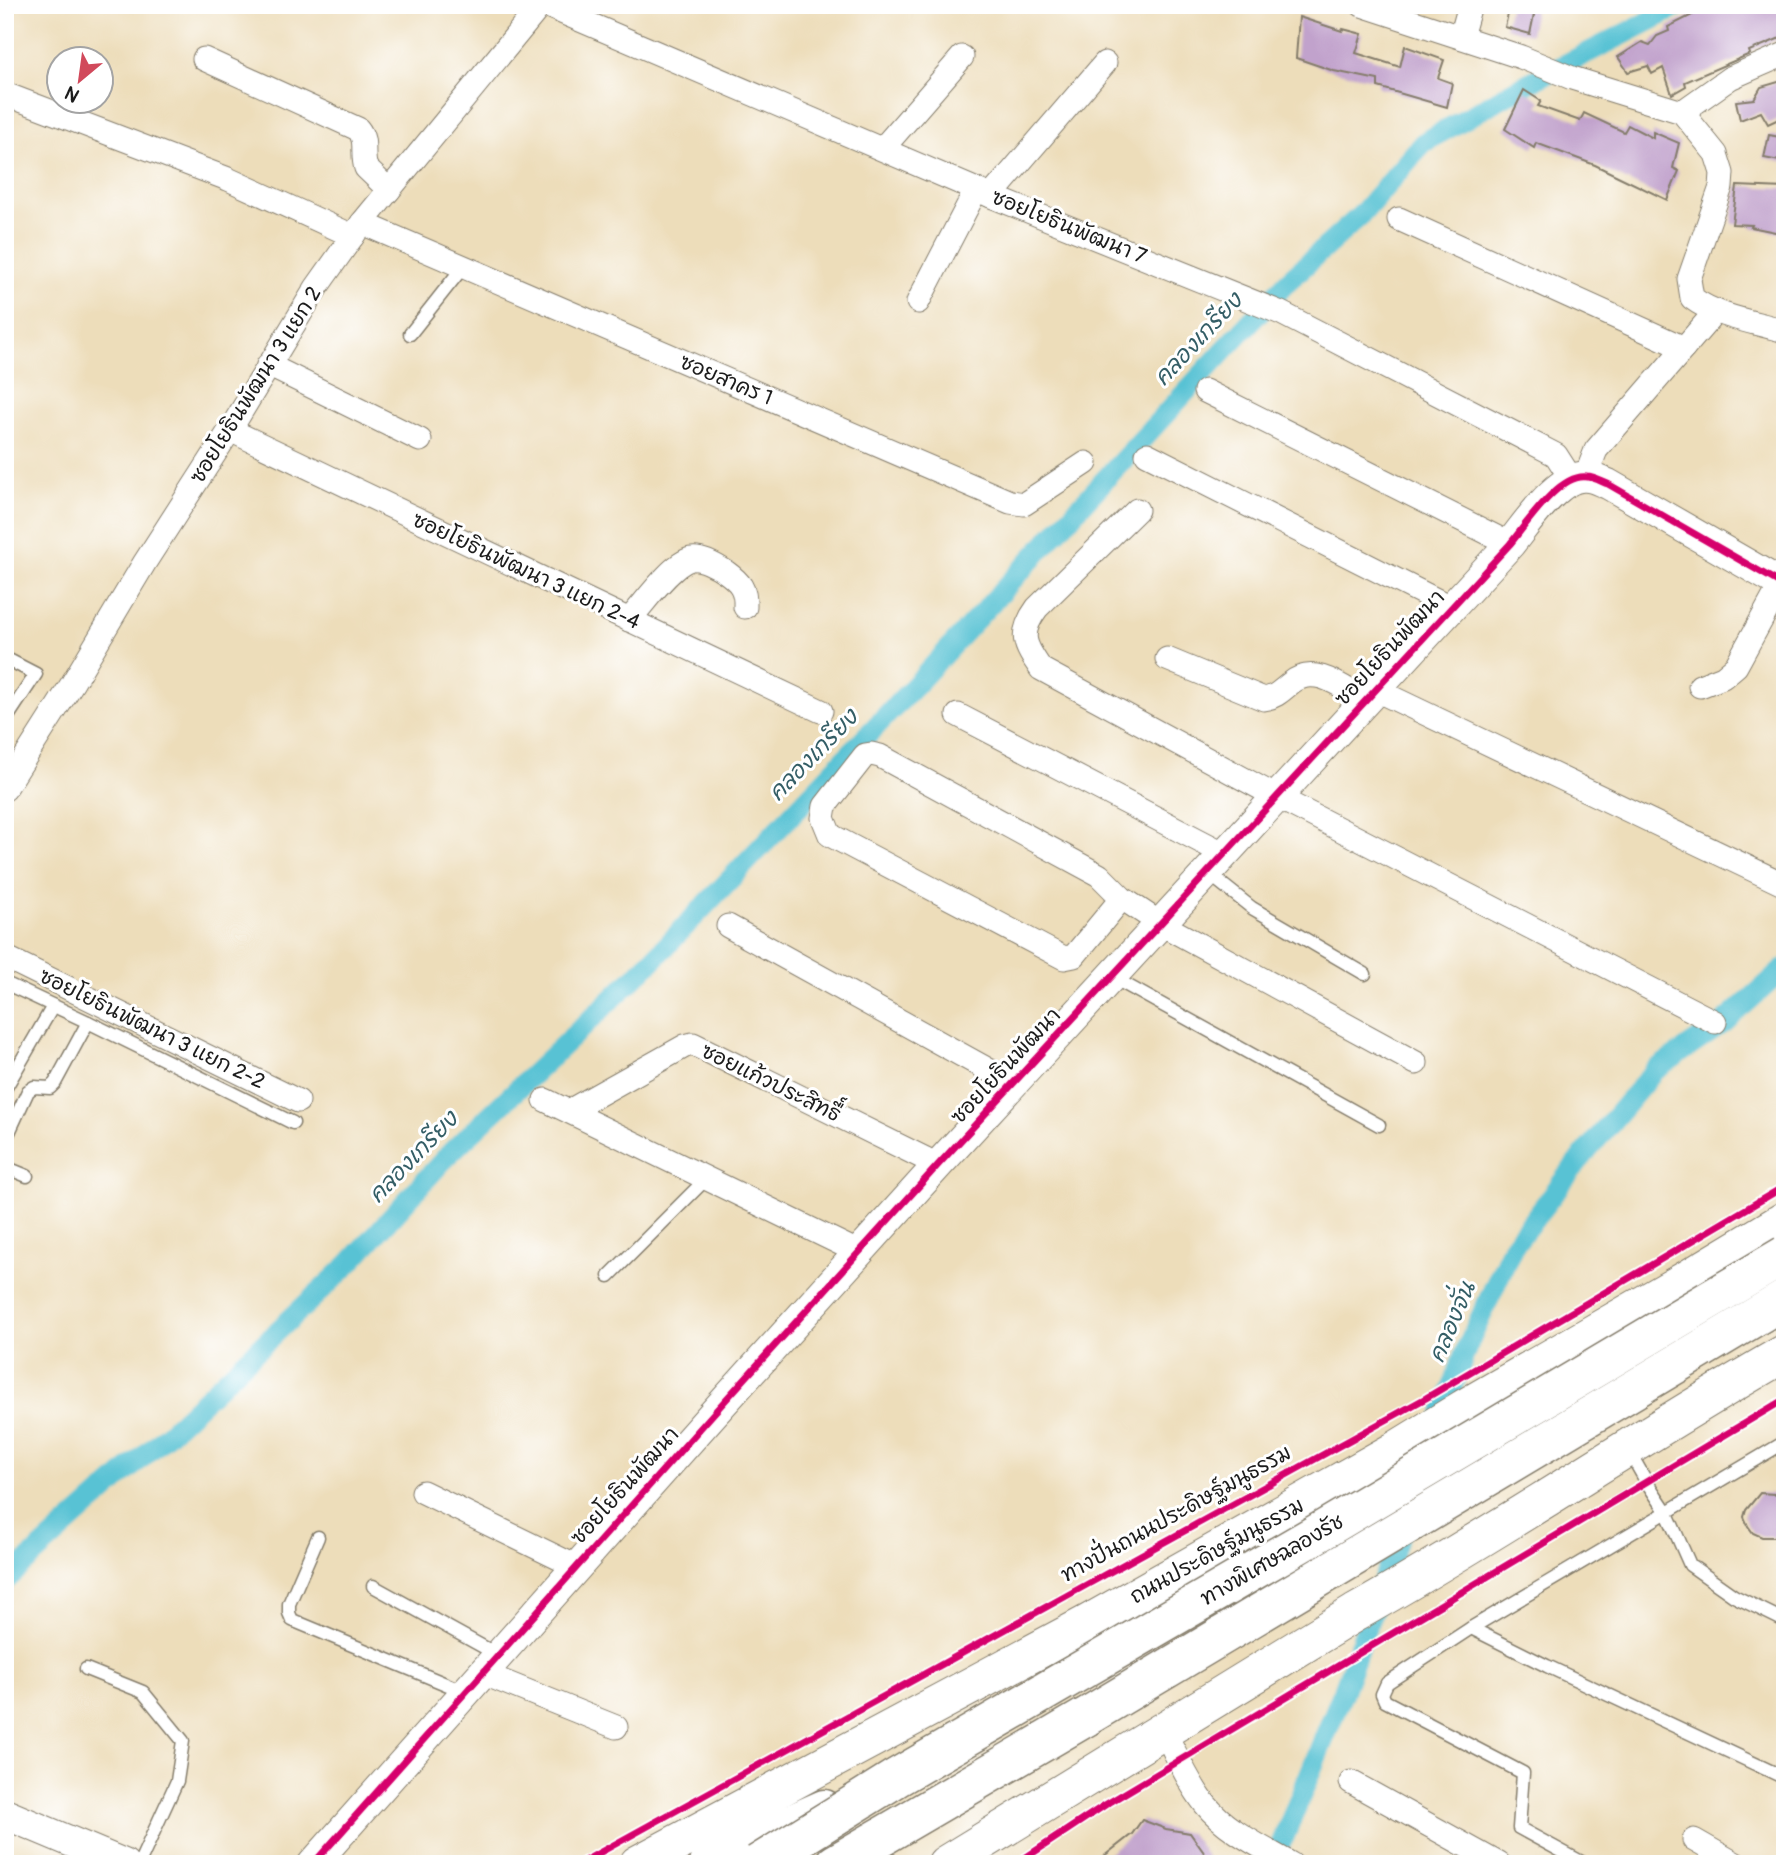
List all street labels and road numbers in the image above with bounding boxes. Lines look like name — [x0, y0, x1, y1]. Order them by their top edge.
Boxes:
street label: ซอยโยธินพัฒนา 7 — [987, 184, 1151, 270]
street label: ซอยโยธินพัฒนา 3 แยก 2 — [184, 282, 328, 488]
street label: ซอยสาคร 1 — [675, 348, 777, 412]
street label: ซอยโยธินพัฒนา 3 แยก 2-4 — [408, 506, 644, 636]
street label: ซอยโยธินพัฒนา — [1329, 584, 1451, 712]
street label: ซอยโยธินพัฒนา 3 แยก 2-2 — [35, 963, 269, 1095]
street label: ซอยโยธินพัฒนา — [945, 1002, 1067, 1130]
street label: ซอยแก้วประสิทธื์ — [697, 1032, 848, 1129]
street label: ซอยโยธินพัฒนา — [565, 1421, 685, 1551]
street label: ทางปั่นถนนประดิษฐ์มนูธรรม — [1056, 1440, 1296, 1588]
street label: ถนนประดิษฐ์มนูธรรม — [1126, 1493, 1308, 1609]
street label: ทางพิเศษฉลองรัช — [1196, 1508, 1348, 1612]

